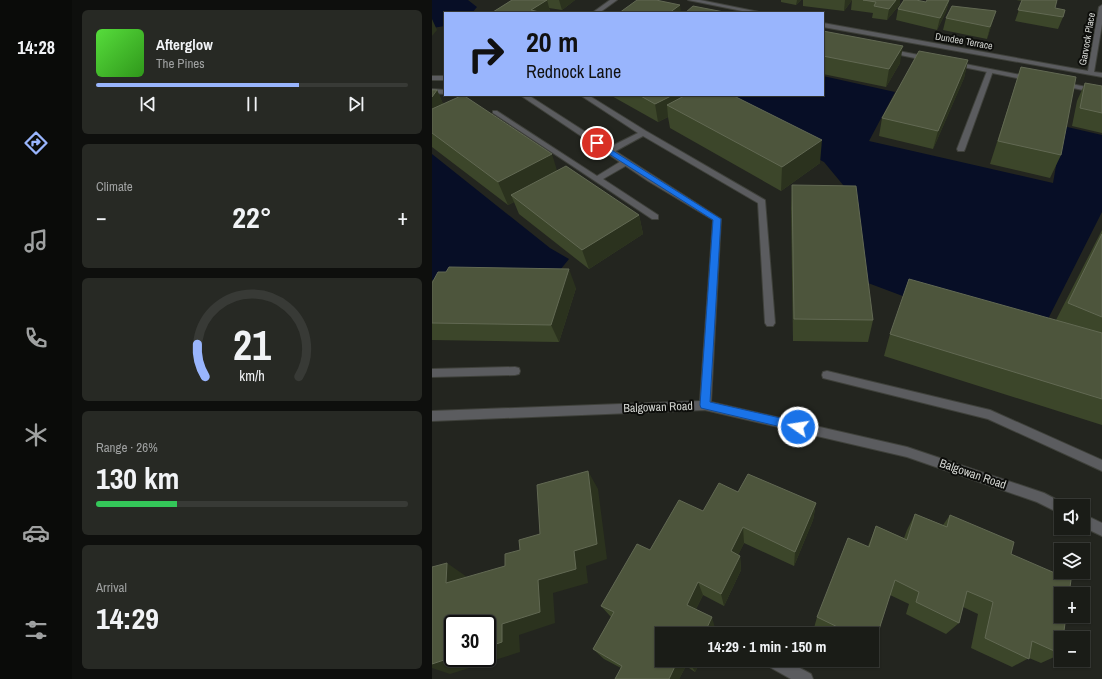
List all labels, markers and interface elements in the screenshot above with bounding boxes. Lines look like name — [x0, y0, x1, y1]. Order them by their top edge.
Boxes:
street label: Garvock Place — [1076, 11, 1098, 66]
text: 20 m — [526, 23, 578, 61]
icon: right — [460, 28, 512, 80]
street label: Dundee Terrace — [934, 30, 994, 53]
text: Afterglow — [156, 34, 213, 55]
text: 14:28 — [17, 35, 55, 60]
text: The Pines — [156, 55, 205, 72]
text: Rednock Lane — [526, 59, 621, 84]
icon: previous — [137, 93, 159, 115]
icon: pause — [241, 93, 263, 115]
icon: next — [345, 93, 367, 115]
pin — [580, 126, 614, 160]
icon: directions — [22, 129, 50, 157]
icon: arrive — [586, 132, 608, 154]
text: Climate — [96, 178, 133, 195]
text: 22° — [232, 197, 272, 237]
text: − — [96, 202, 107, 232]
text: + — [397, 202, 408, 232]
icon: music — [22, 227, 50, 255]
text: 21 — [233, 317, 271, 373]
icon: phone — [22, 324, 50, 352]
text: km/h — [239, 366, 265, 385]
street label: Balgowan Road — [623, 398, 693, 416]
position arrow — [777, 406, 819, 448]
icon: climate — [22, 421, 50, 449]
text: Range · 26% — [96, 439, 158, 456]
street label: Balgowan Road — [938, 455, 1008, 493]
text: 130 km — [96, 458, 179, 498]
map controls — [1054, 499, 1090, 667]
button: sound — [1054, 499, 1090, 535]
icon: car — [22, 519, 50, 547]
button: layers — [1054, 543, 1090, 579]
text: Arrival — [96, 579, 127, 596]
button: + — [1054, 587, 1090, 623]
text: 14:29 — [96, 598, 159, 638]
speed limit sign: 30 — [444, 615, 496, 667]
icon: filters — [22, 616, 50, 644]
button: − — [1054, 631, 1090, 667]
text: 14:29 · 1 min · 150 m — [708, 636, 826, 657]

